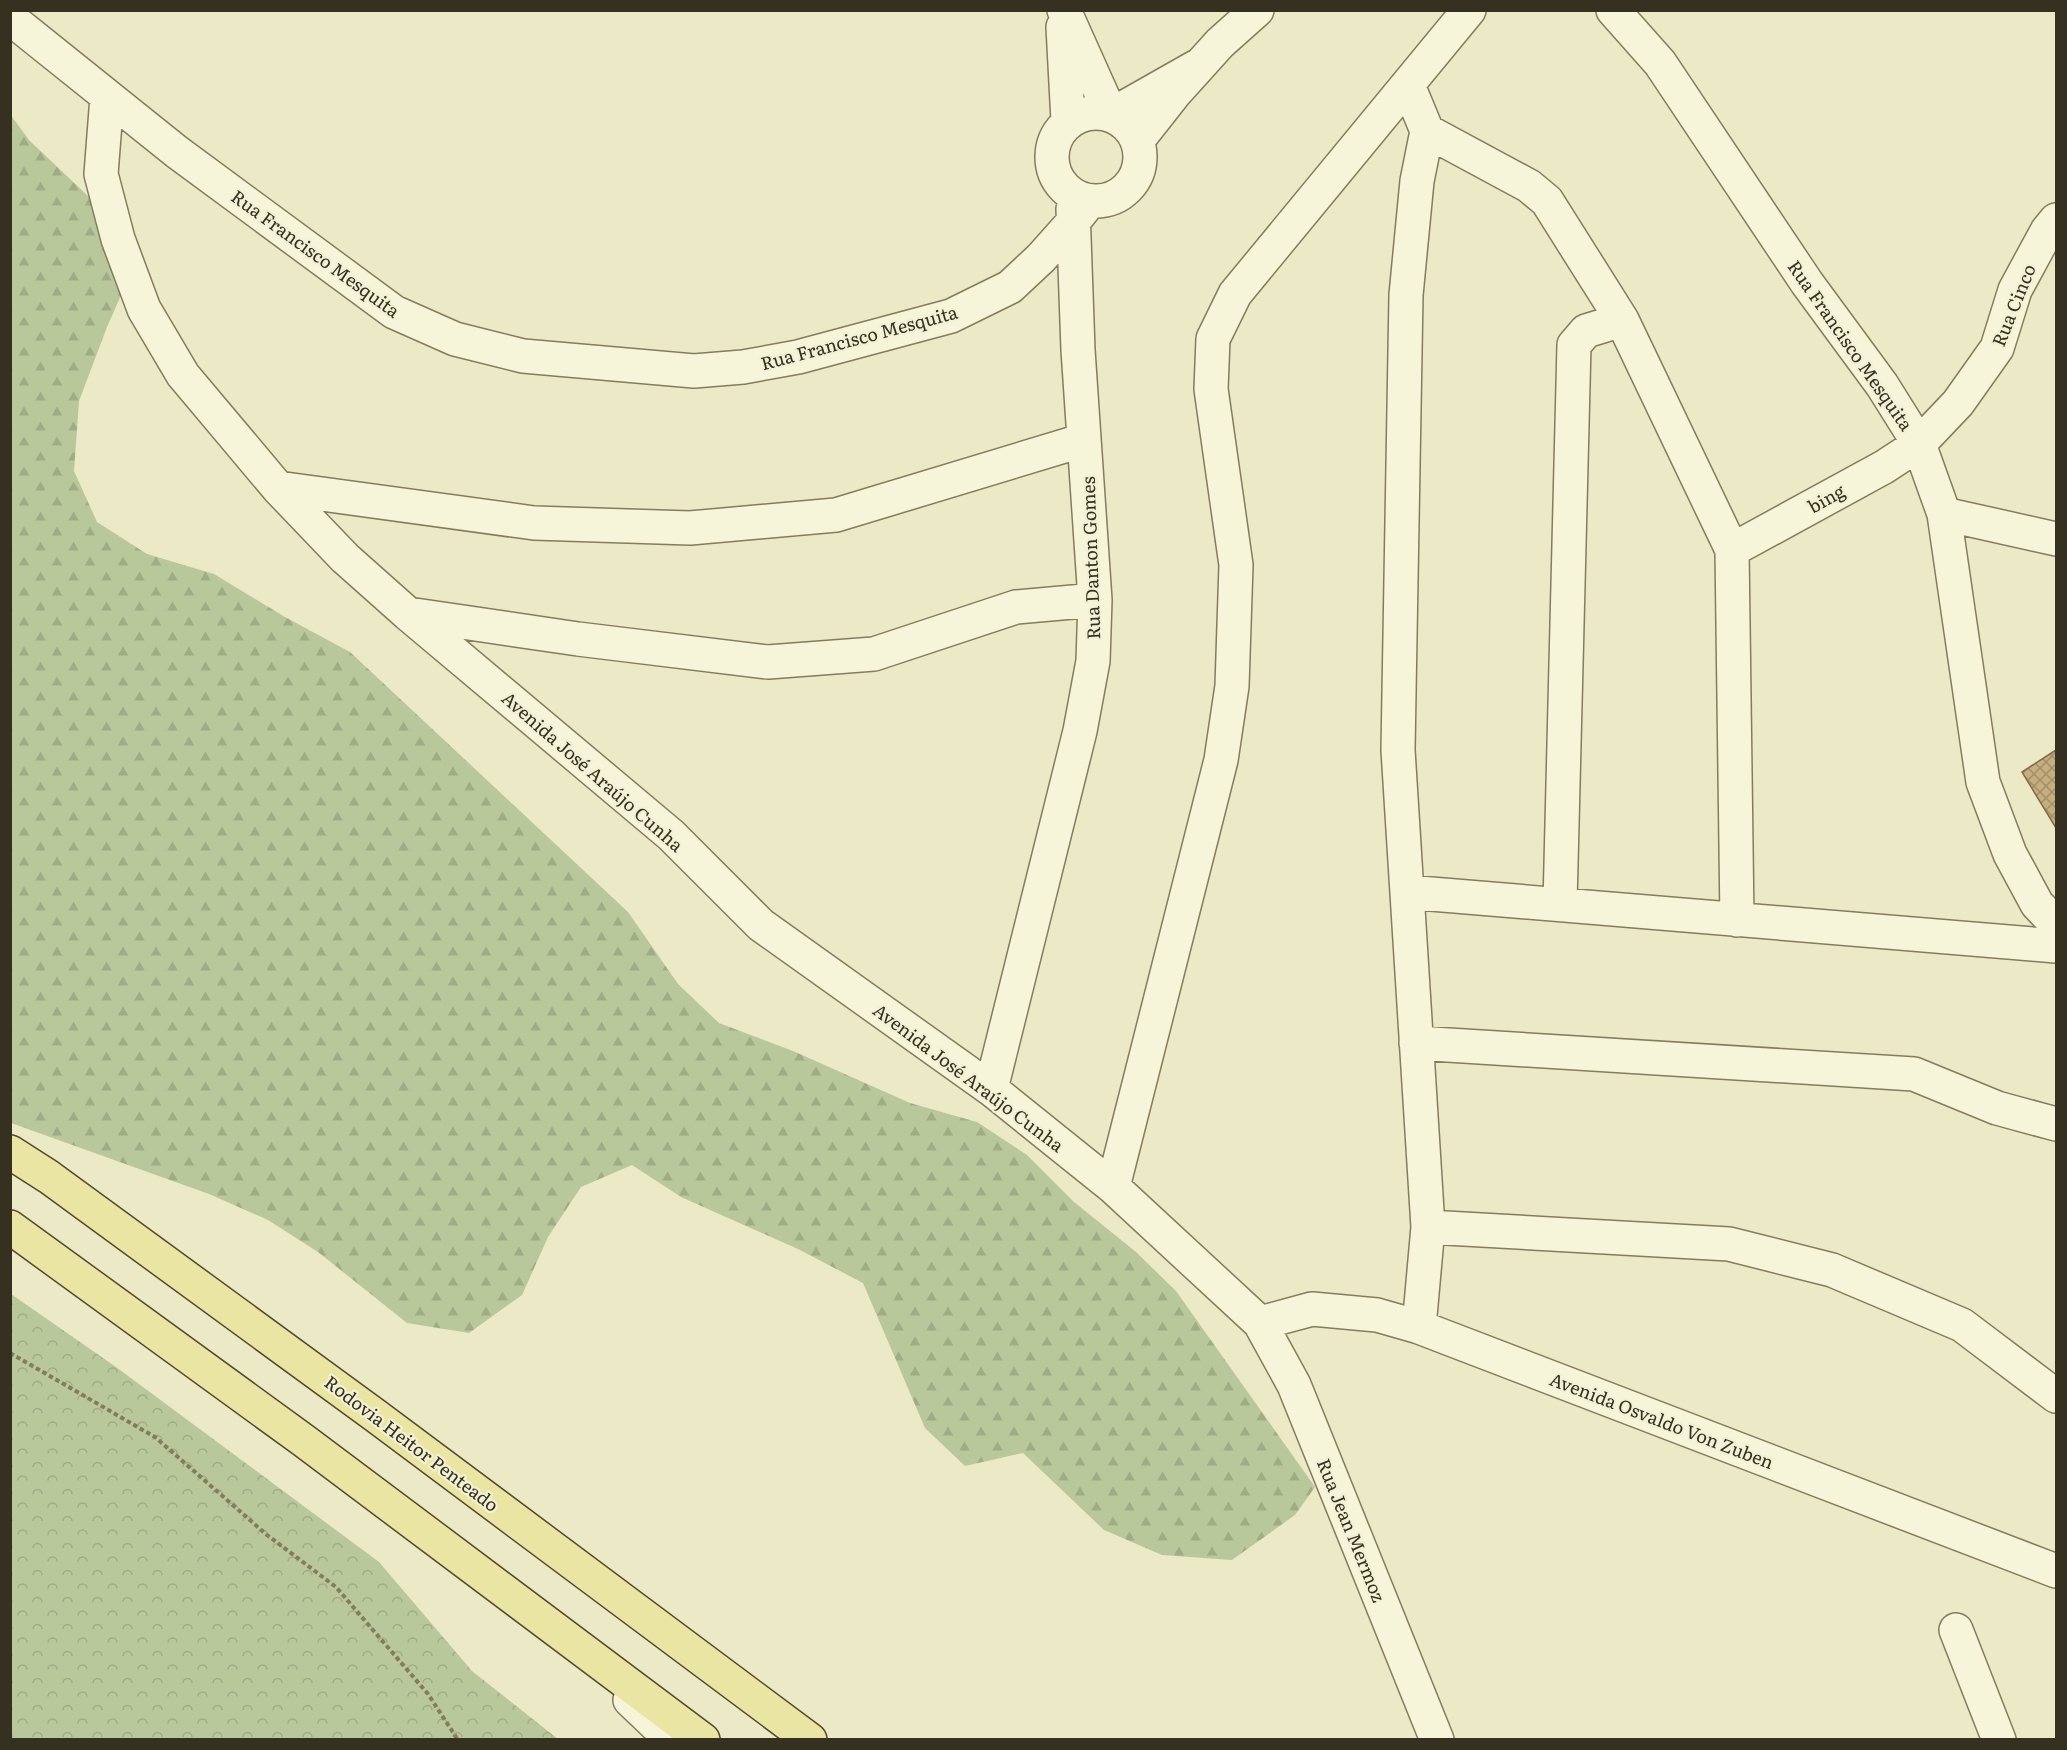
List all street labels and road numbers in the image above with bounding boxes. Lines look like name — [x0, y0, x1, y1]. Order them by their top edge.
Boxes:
street label: Rua Francisco Mesquita — [226, 182, 406, 324]
street label: Rua Francisco Mesquita — [1782, 254, 1920, 436]
street label: Rua Cinco — [1984, 260, 2042, 350]
street label: Rua Francisco Mesquita — [758, 298, 961, 376]
street label: Rua Danton Gomes — [1074, 476, 1106, 640]
street label: bing — [1802, 476, 1850, 519]
street label: Avenida José Araújo Cunha — [496, 684, 690, 858]
street label: Avenida José Araújo Cunha — [868, 996, 1070, 1158]
street label: Avenida Osvaldo Von Zuben — [1546, 1365, 1778, 1475]
street label: Rodovia Heitor Penteado — [319, 1368, 505, 1518]
street label: Rua Jean Mermoz — [1311, 1454, 1393, 1606]

